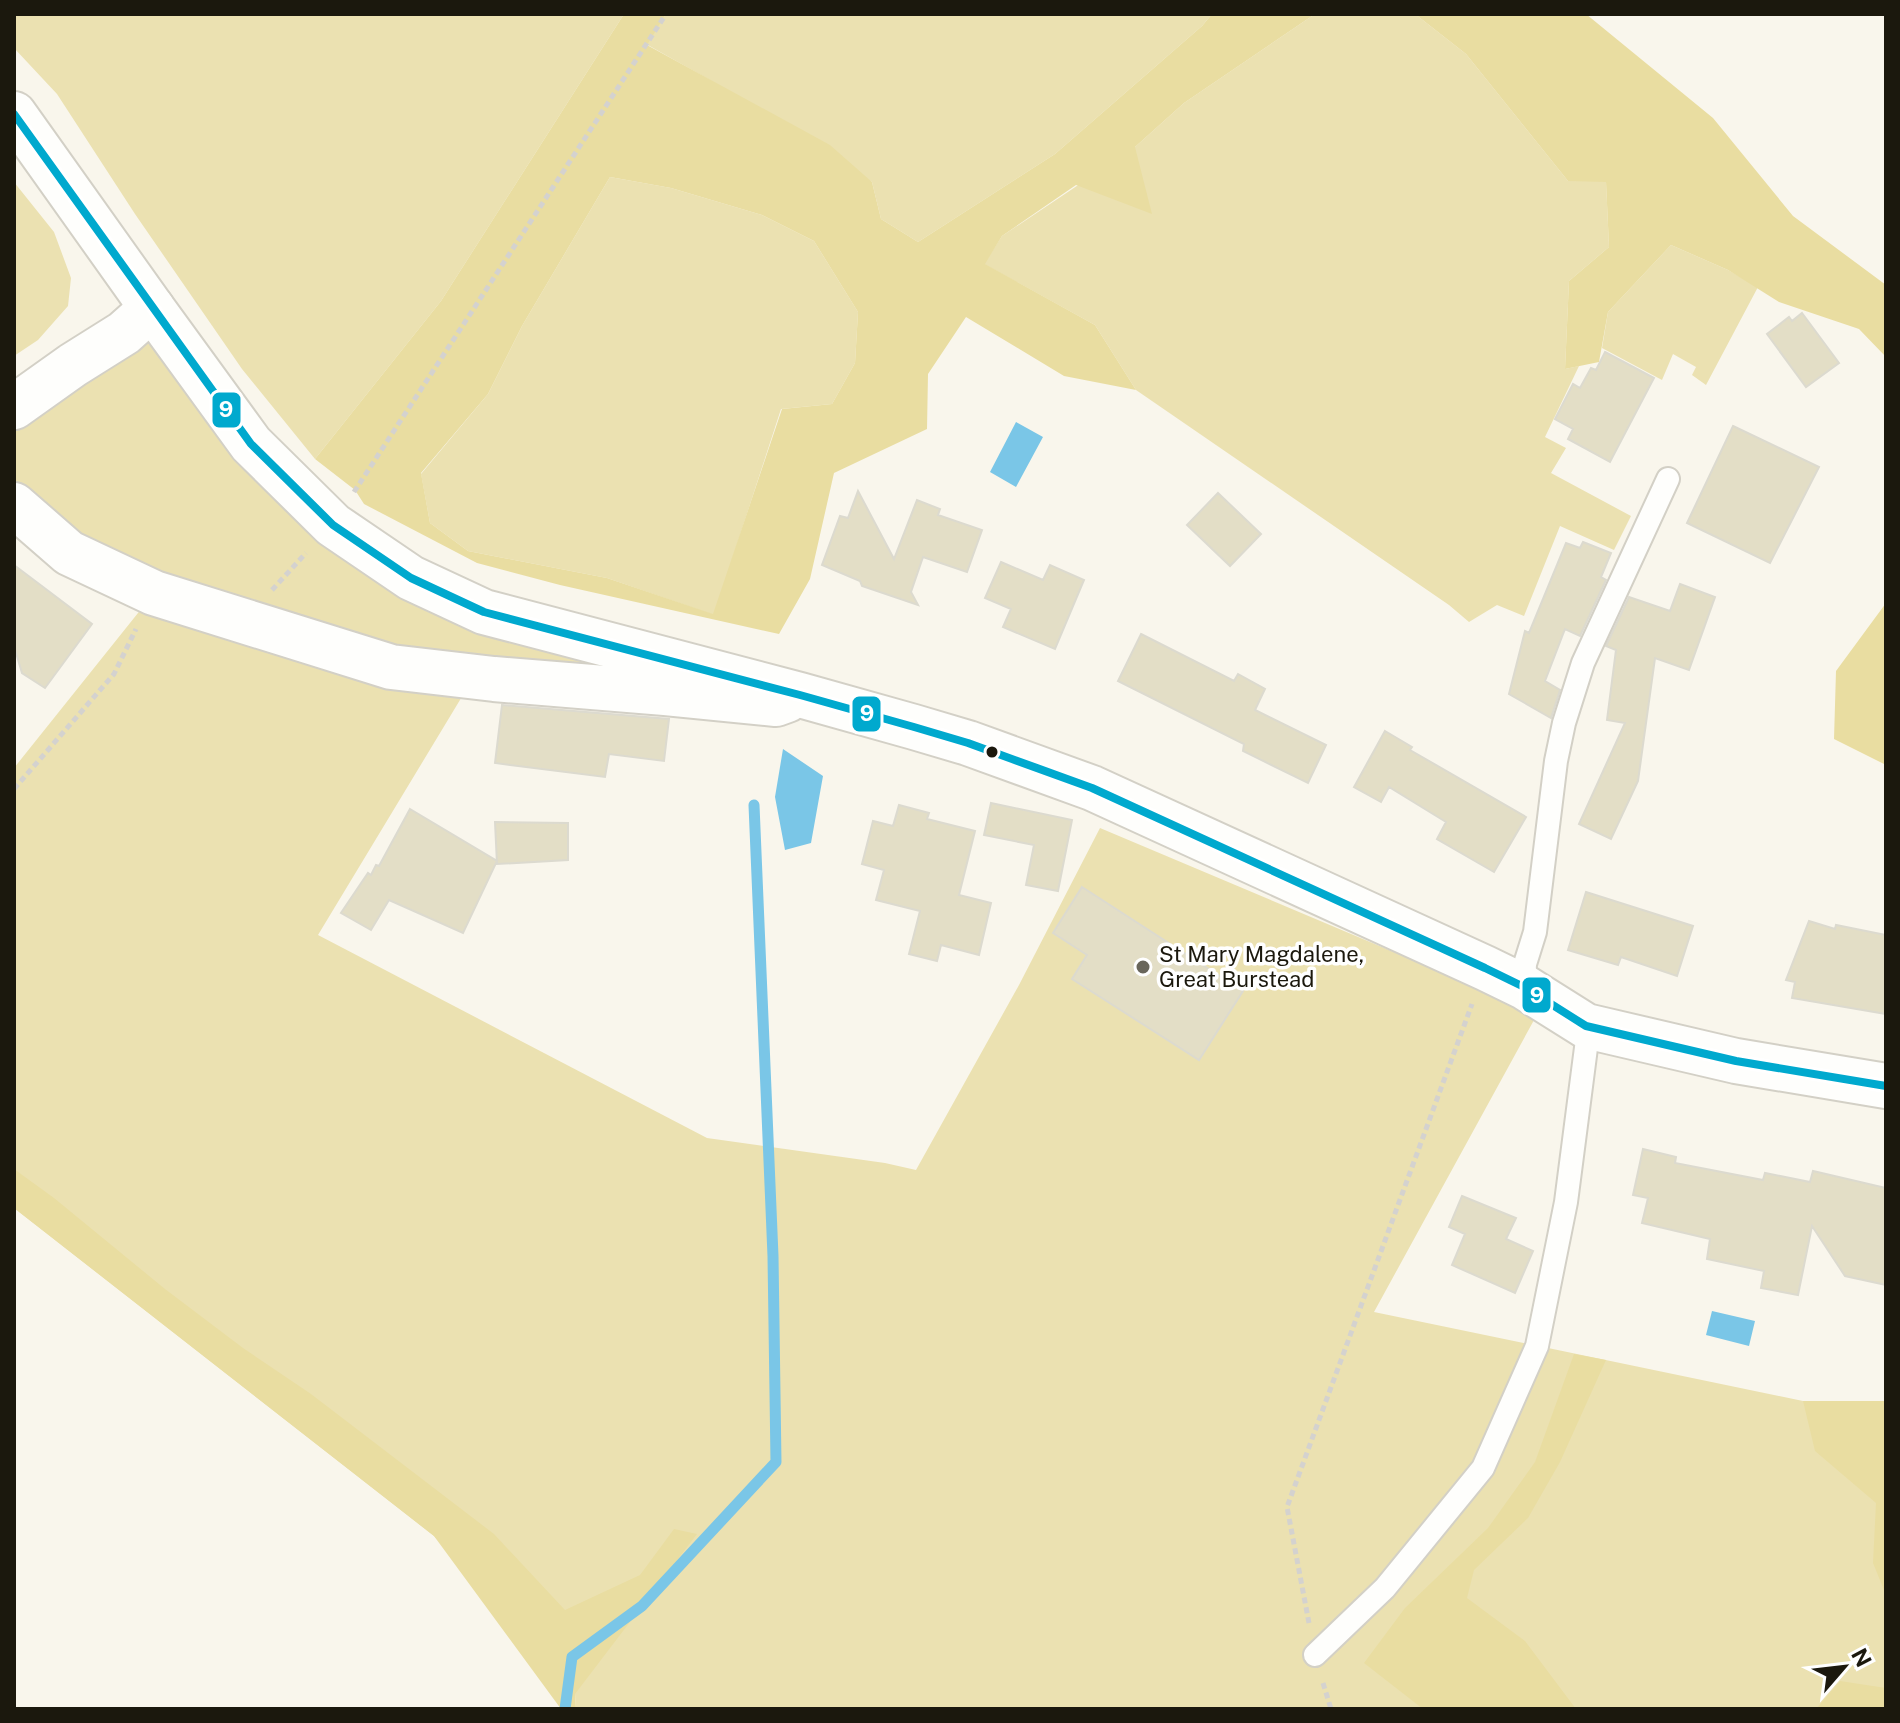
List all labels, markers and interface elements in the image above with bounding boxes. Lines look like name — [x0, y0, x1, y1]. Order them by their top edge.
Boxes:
line badge: 9 — [211, 391, 242, 429]
text: 9 — [219, 396, 233, 422]
line badge: 9 — [851, 695, 882, 733]
text: 9 — [860, 700, 874, 726]
unlabelled marker — [984, 744, 1000, 760]
place label: St Mary Magdalene, Great Burstead — [1159, 941, 1364, 992]
marker: St Mary Magdalene, Great Burstead — [1134, 958, 1152, 976]
line badge: 9 — [1521, 976, 1552, 1014]
text: 9 — [1530, 982, 1544, 1008]
north arrow — [1804, 1627, 1884, 1707]
text: N — [1846, 1644, 1877, 1671]

